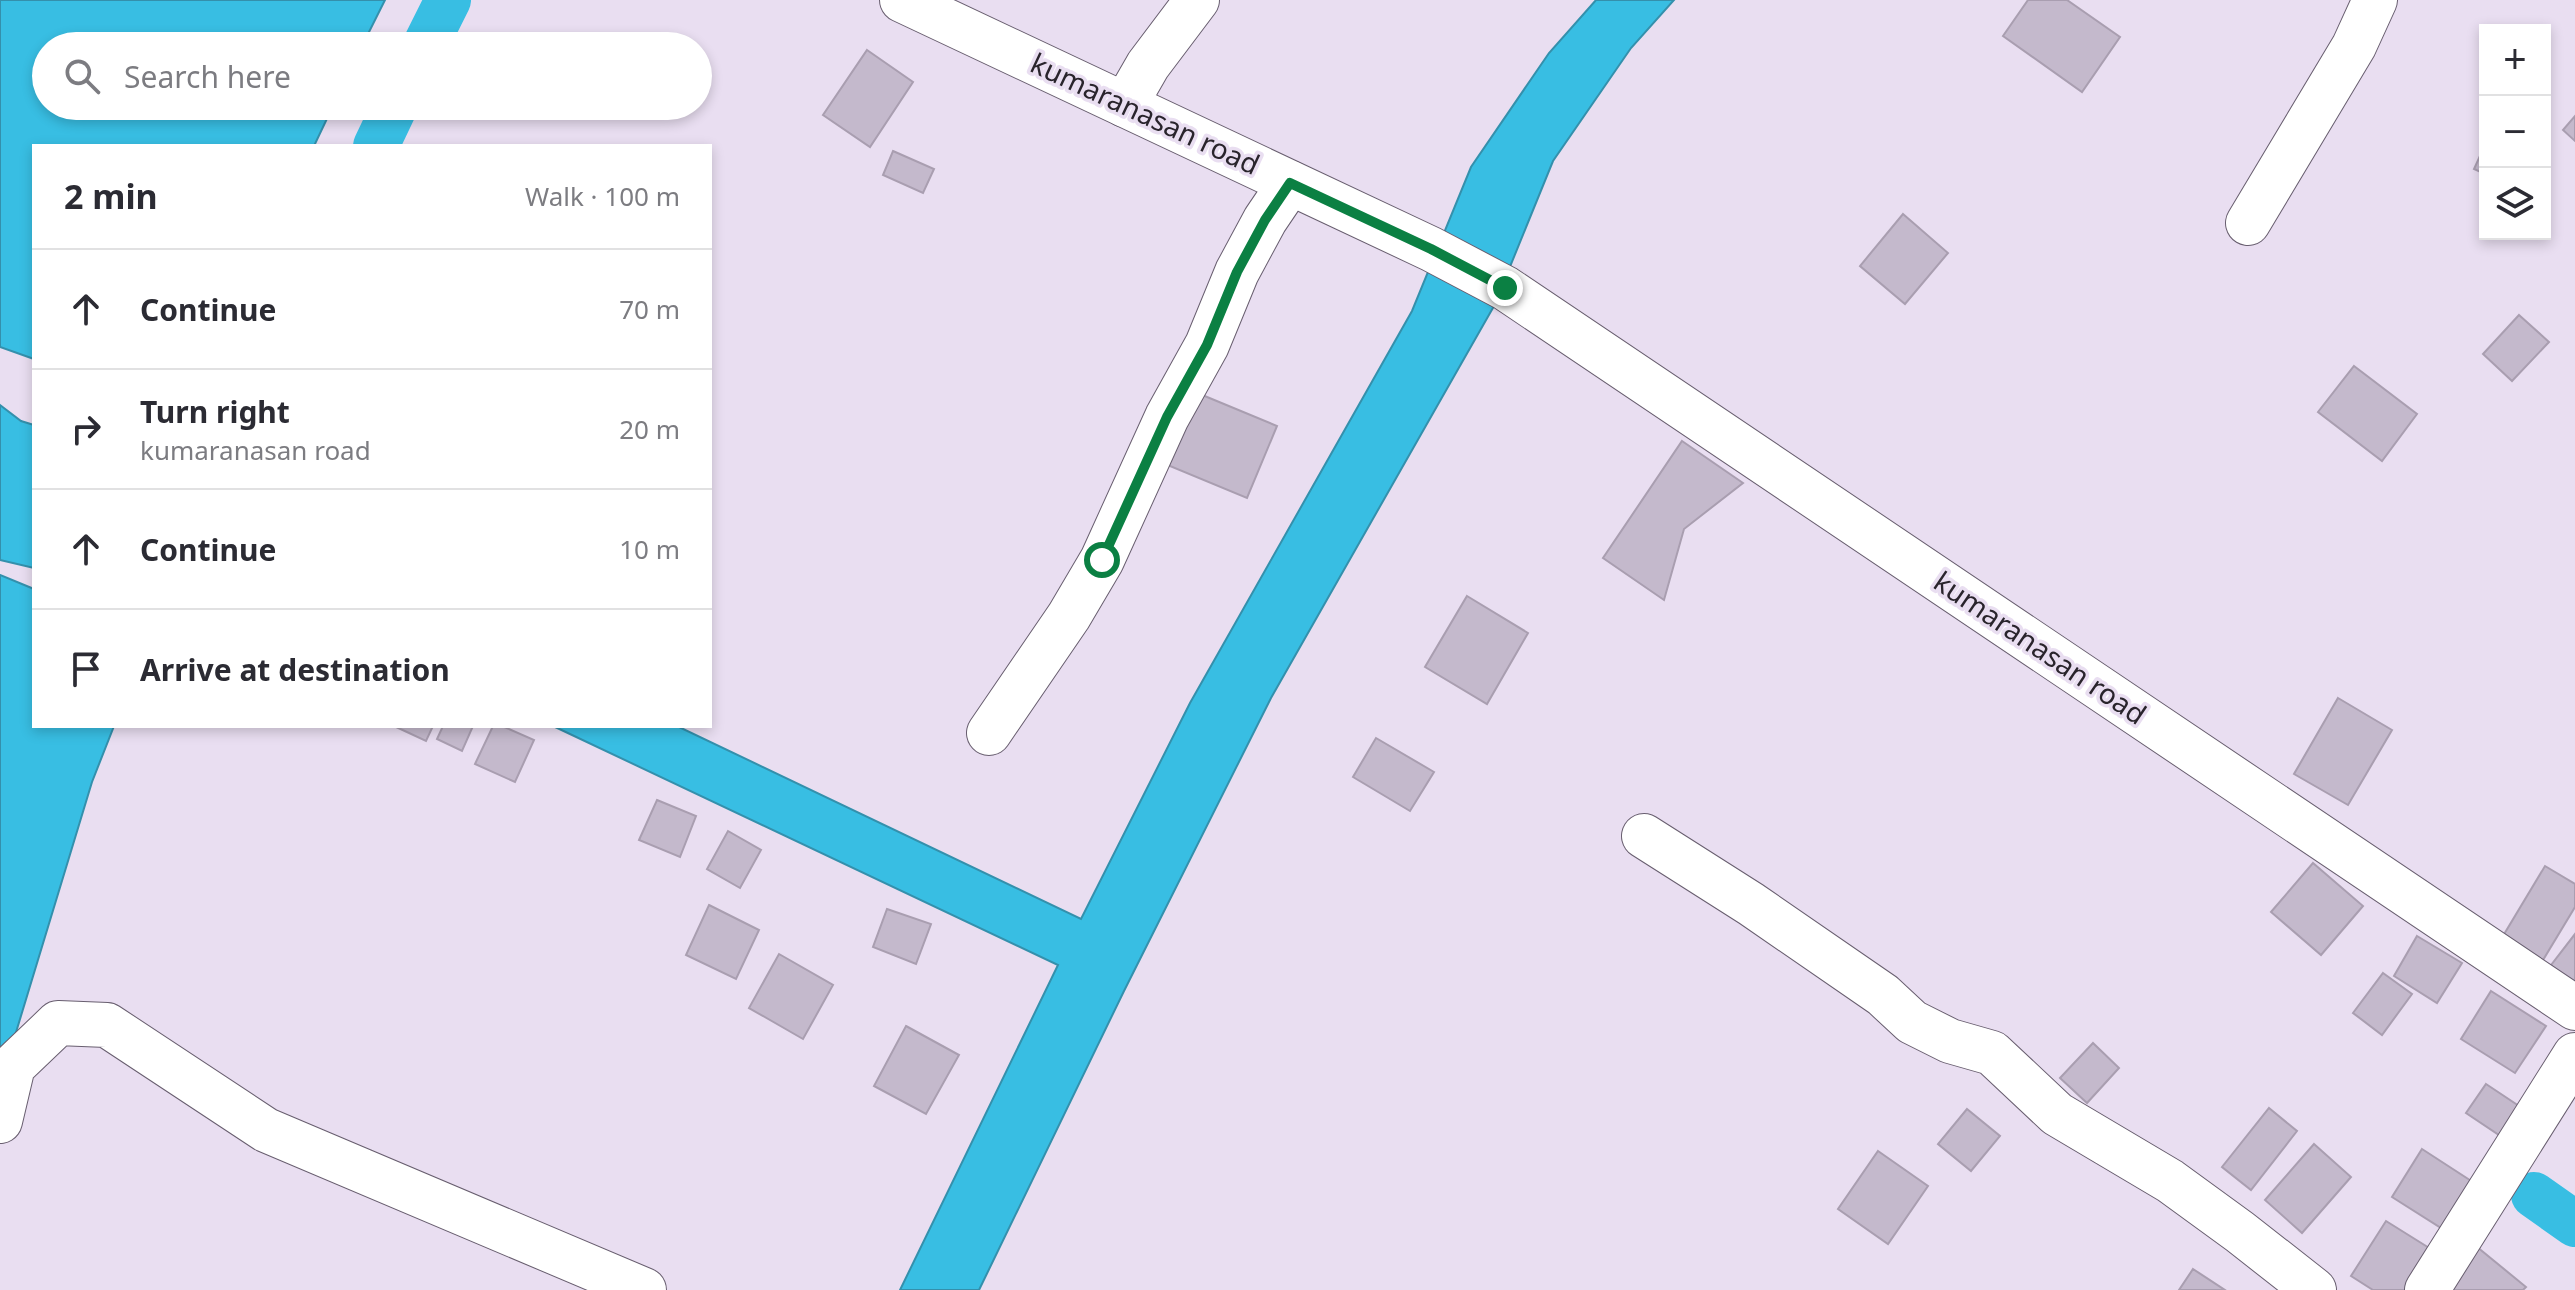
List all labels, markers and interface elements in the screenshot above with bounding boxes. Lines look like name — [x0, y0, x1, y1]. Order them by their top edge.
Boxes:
map controls — [2479, 24, 2551, 240]
button: + — [2479, 24, 2551, 96]
search box — [32, 32, 712, 120]
street label: kumaranasan road — [1025, 43, 1266, 183]
icon: search — [60, 54, 104, 98]
text: Search here — [124, 56, 291, 97]
button: − — [2479, 96, 2551, 168]
button: layers — [2479, 168, 2551, 240]
text: 2 min — [64, 173, 158, 219]
text: Walk · 100 m — [525, 178, 680, 214]
route end — [1487, 270, 1523, 306]
icon: ahead — [64, 287, 108, 331]
text: Continue — [140, 289, 276, 330]
text: 70 m — [619, 291, 680, 327]
text: Turn right — [140, 391, 290, 432]
icon: right — [64, 407, 108, 451]
text: 20 m — [619, 411, 680, 447]
text: kumaranasan road — [140, 432, 371, 468]
icon: ahead — [64, 527, 108, 571]
text: Continue — [140, 529, 276, 570]
text: 10 m — [619, 531, 680, 567]
route start — [1084, 542, 1120, 578]
street label: kumaranasan road — [1927, 562, 2154, 732]
icon: arrive — [64, 647, 108, 691]
text: Arrive at destination — [140, 649, 450, 690]

